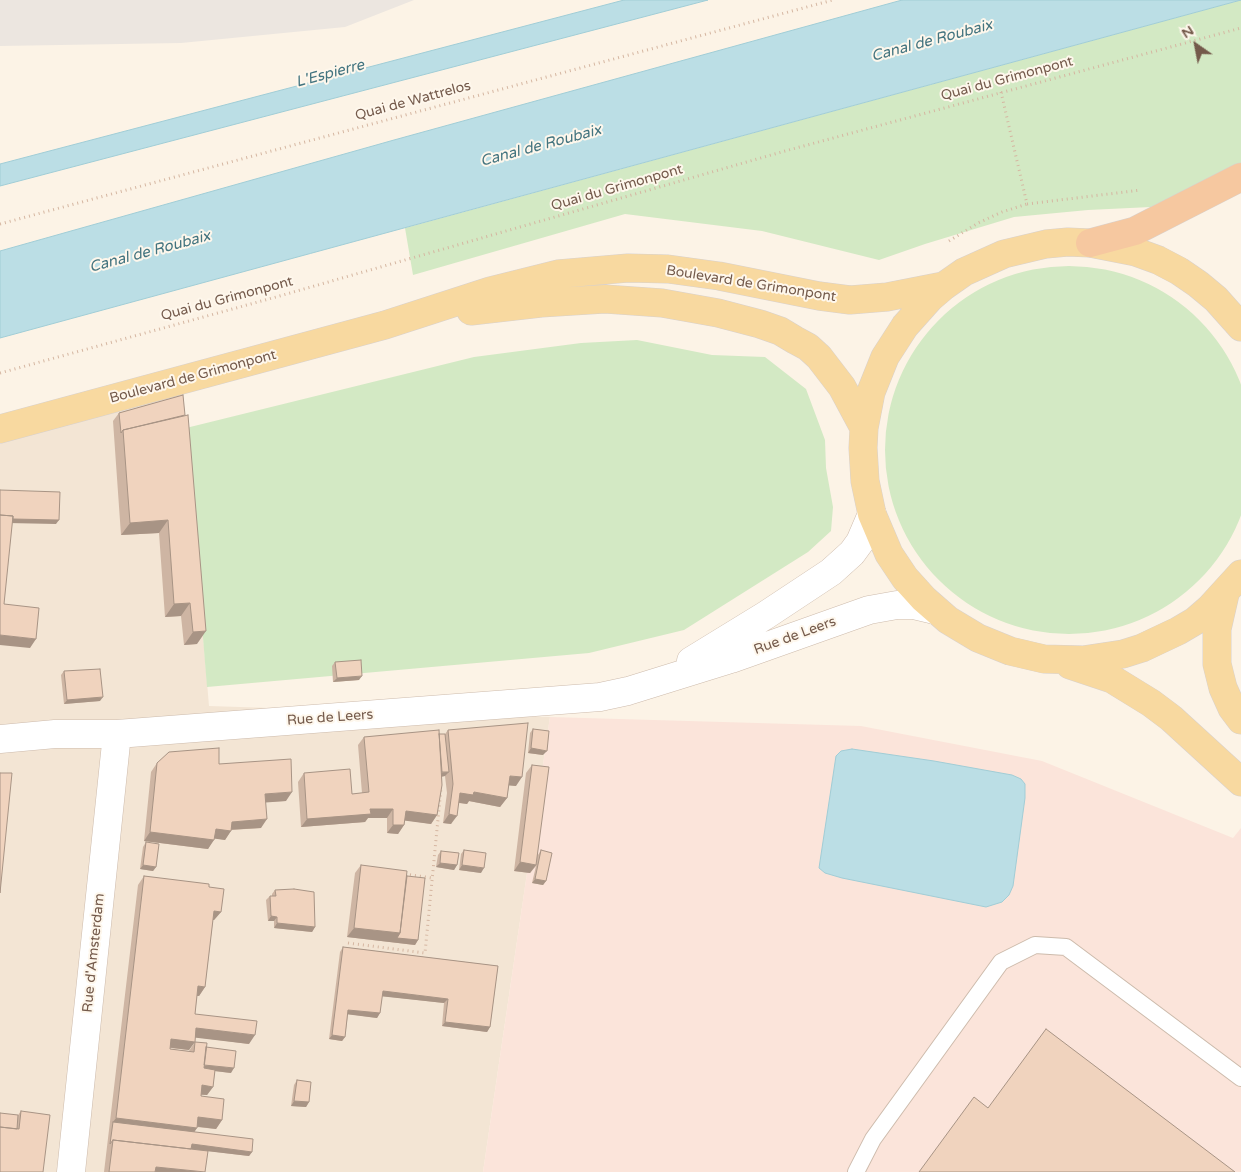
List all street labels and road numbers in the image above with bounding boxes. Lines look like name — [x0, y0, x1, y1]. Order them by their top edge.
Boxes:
street label: Quai du Grimonpont — [939, 53, 1075, 105]
street label: Quai de Wattrelos — [353, 77, 473, 125]
street label: Quai du Grimonpont — [549, 161, 685, 215]
street label: Boulevard de Grimonpont — [665, 262, 837, 306]
street label: Quai du Grimonpont — [159, 273, 295, 325]
street label: Boulevard de Grimonpont — [108, 347, 278, 407]
street label: Rue de Leers — [752, 613, 838, 659]
street label: Rue de Leers — [286, 707, 374, 729]
street label: Rue d'Amsterdam — [79, 893, 109, 1013]

